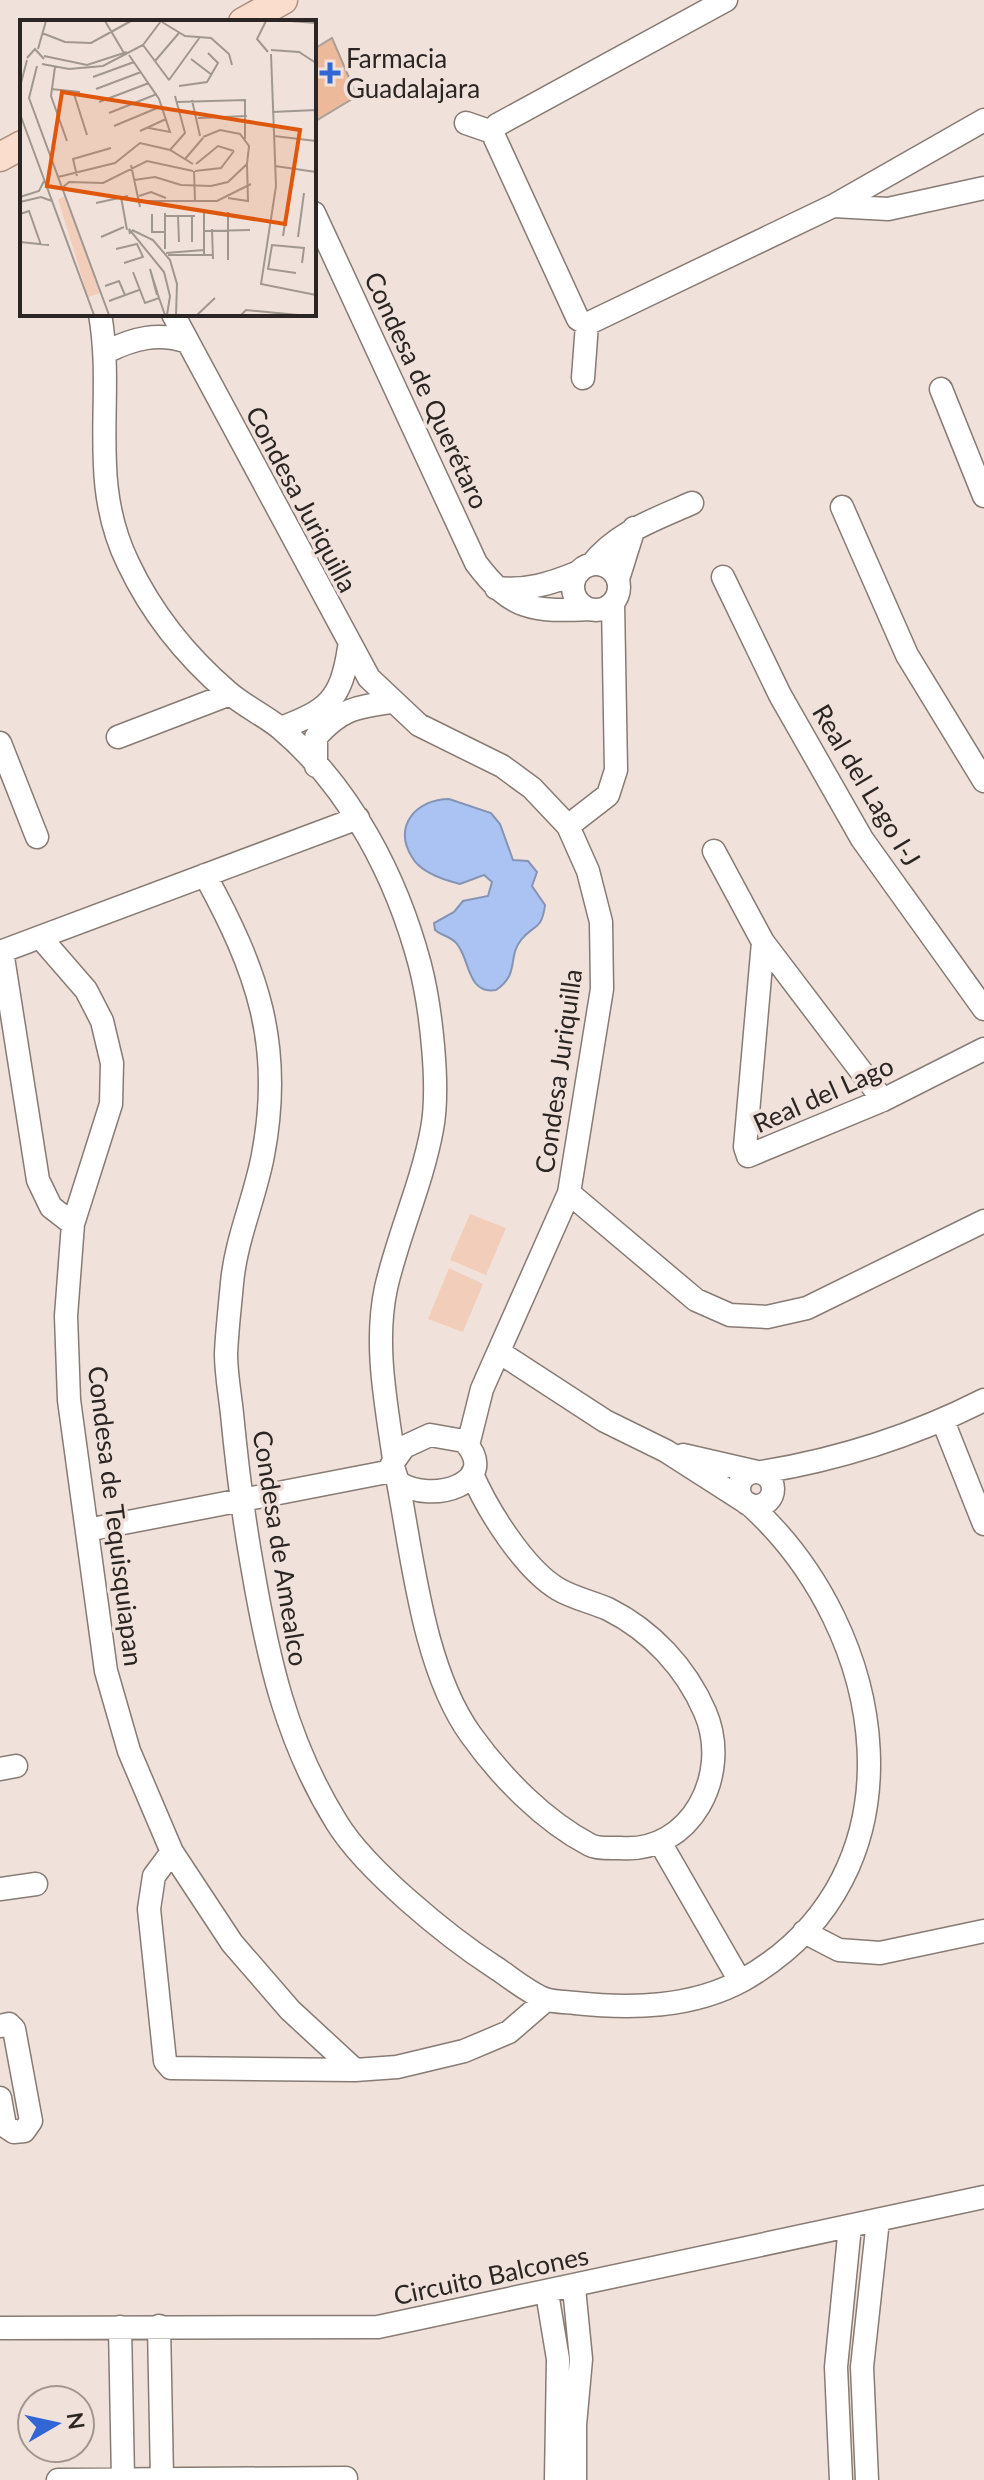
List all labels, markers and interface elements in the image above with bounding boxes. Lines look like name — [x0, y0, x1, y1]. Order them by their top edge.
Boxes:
inset map — [20, 20, 316, 316]
place label: Farmacia Guadalajara — [346, 42, 480, 104]
marker: Farmacia Guadalajara — [321, 64, 339, 82]
street label: Condesa de Querétaro — [358, 266, 496, 514]
street label: Condesa Juriquilla — [240, 401, 364, 597]
street label: Real del Lago I-J — [806, 698, 928, 872]
street label: Condesa Juriquilla — [528, 967, 588, 1175]
street label: Real del Lago — [748, 1049, 898, 1139]
street label: Condesa de Tequisquiapan — [82, 1364, 150, 1668]
street label: Condesa de Amealco — [247, 1428, 315, 1668]
street label: Circuito Balcones — [391, 2239, 591, 2311]
north arrow — [16, 2384, 96, 2464]
text: N — [62, 2410, 91, 2431]

